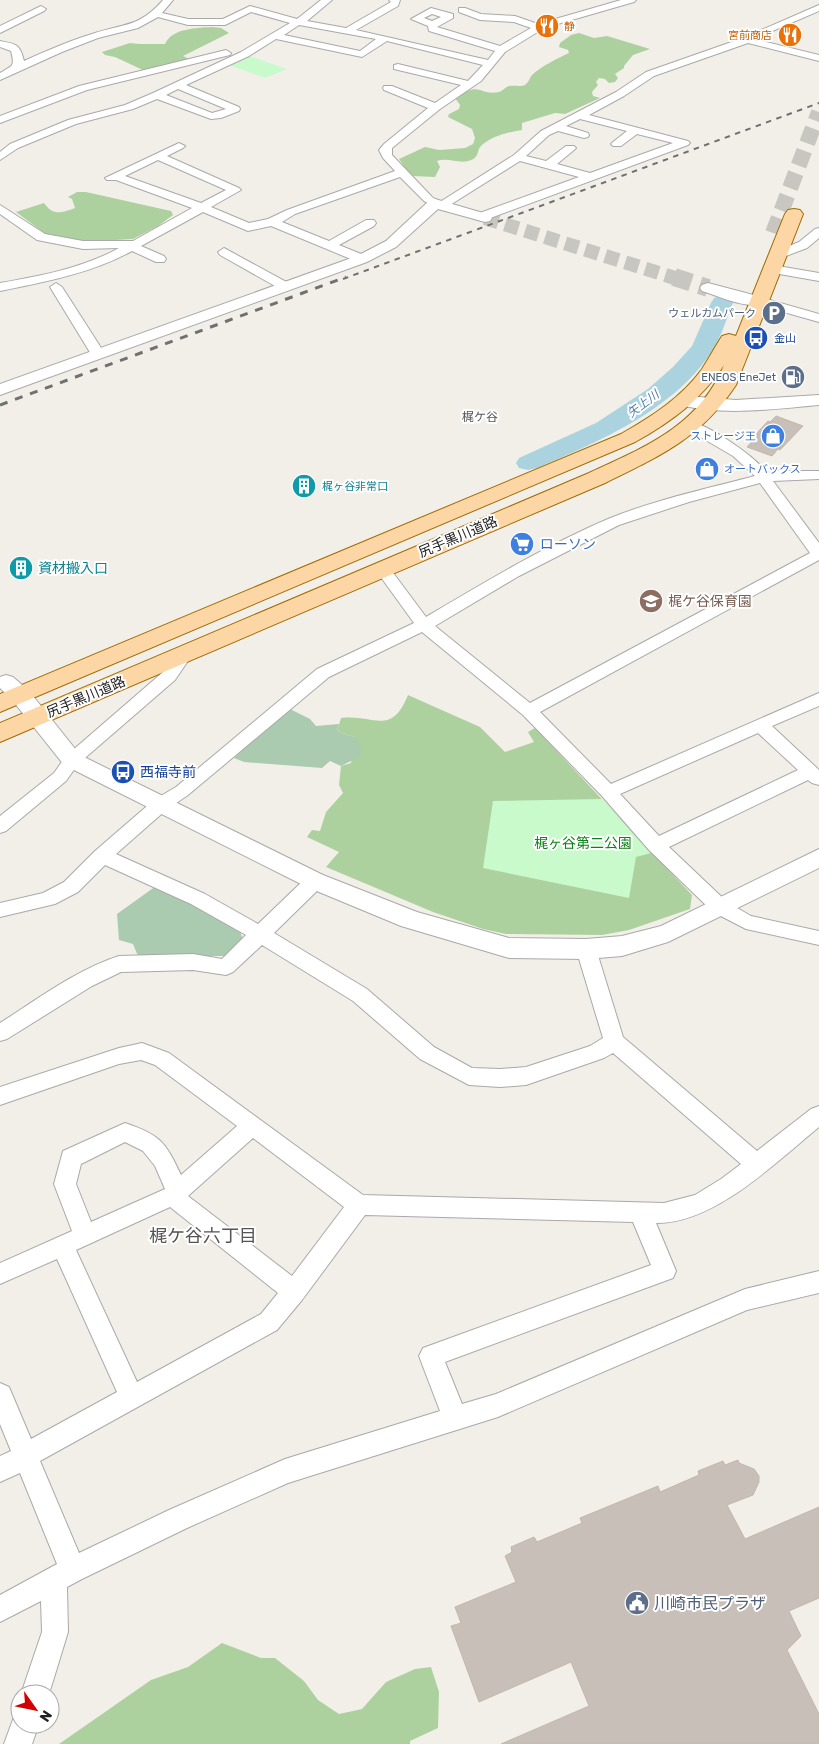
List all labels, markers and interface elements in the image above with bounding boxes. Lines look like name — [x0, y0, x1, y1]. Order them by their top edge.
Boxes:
restaurant icon: 静 — [534, 13, 560, 39]
place label: 静 — [564, 20, 575, 33]
restaurant icon: 宮前商店 — [777, 22, 803, 48]
place label: 宮前商店 — [728, 29, 772, 42]
parking icon: ウェルカムパーク — [761, 300, 787, 326]
place label: ウェルカムパーク — [668, 307, 756, 320]
bus stop icon: 金山 — [743, 325, 769, 351]
place label: 金山 — [774, 332, 796, 345]
fuel station icon: ENEOS EneJet — [780, 364, 806, 390]
place label: ENEOS EneJet — [701, 371, 777, 384]
water label: 矢上川 — [624, 386, 663, 420]
district label: 梶ケ谷 — [462, 410, 498, 424]
shop icon: ストレージ王 — [760, 423, 786, 449]
place label: ストレージ王 — [690, 430, 756, 443]
shop icon: オートバックス — [694, 456, 720, 482]
place label: オートバックス — [724, 463, 801, 476]
building icon: 梶ヶ谷非常口 — [291, 473, 317, 499]
place label: 梶ヶ谷非常口 — [322, 480, 388, 493]
street label: 尻手黒川道路 — [416, 513, 500, 561]
supermarket icon: ローソン — [509, 531, 535, 557]
place label: ローソン — [540, 536, 596, 553]
building icon: 資材搬入口 — [8, 555, 34, 581]
place label: 資材搬入口 — [38, 560, 108, 577]
school or university icon: 梶ケ谷保育園 — [638, 588, 664, 614]
place label: 梶ケ谷保育園 — [668, 593, 752, 610]
street label: 尻手黒川道路 — [44, 673, 128, 721]
bus stop icon: 西福寺前 — [110, 759, 136, 785]
place label: 西福寺前 — [140, 764, 196, 781]
park label: 梶ヶ谷第二公園 — [534, 835, 632, 852]
district label: 梶ケ谷六丁目 — [149, 1225, 257, 1247]
public building icon: 川崎市民プラザ — [624, 1590, 650, 1616]
place label: 川崎市民プラザ — [654, 1594, 766, 1613]
north arrow — [10, 1684, 60, 1734]
text: N — [36, 1707, 55, 1725]

